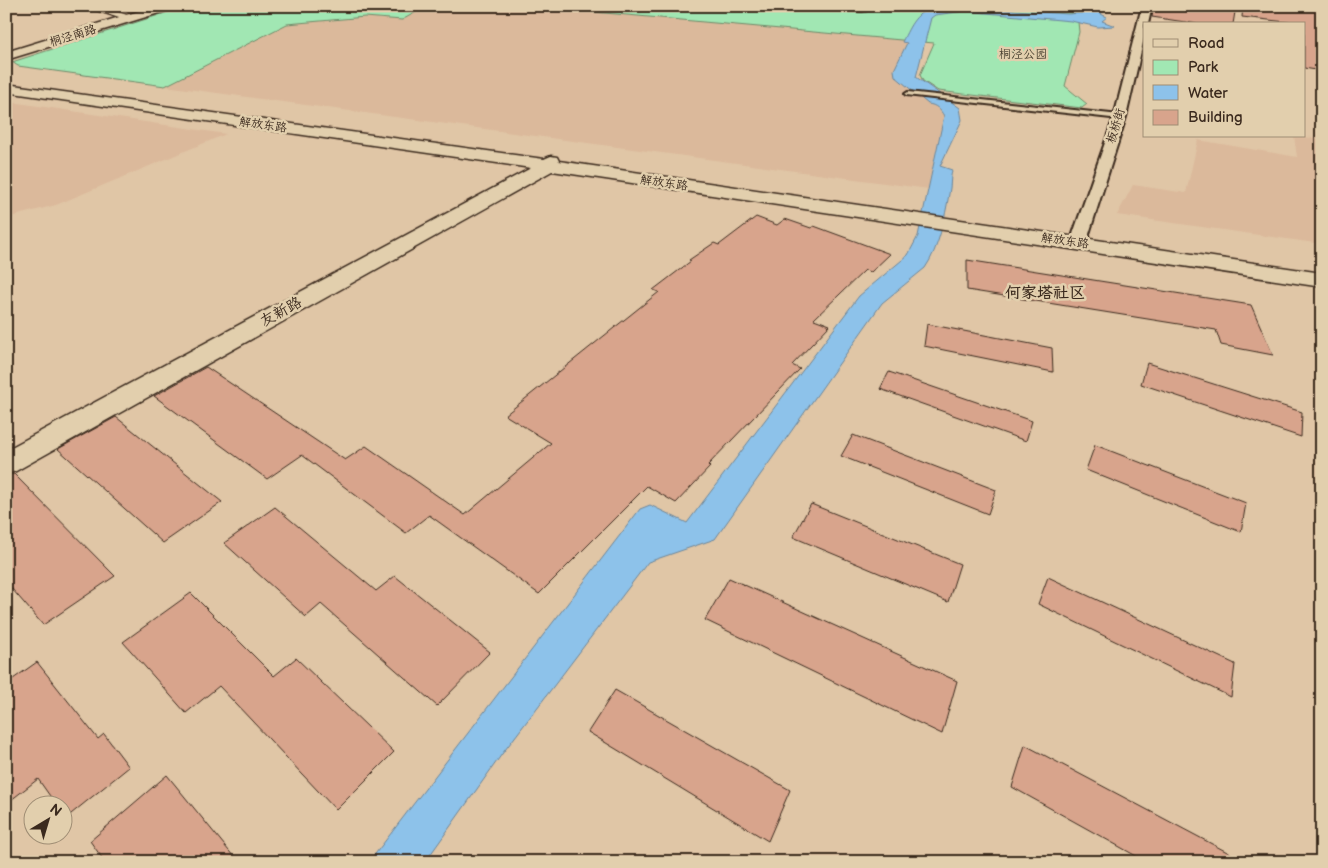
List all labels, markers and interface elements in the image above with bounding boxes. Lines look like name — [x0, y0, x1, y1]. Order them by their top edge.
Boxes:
street label: 桐泾南路 — [48, 22, 98, 50]
legend — [1143, 22, 1306, 138]
text: Road — [1188, 34, 1224, 53]
park label: 桐泾公园 — [999, 47, 1047, 62]
text: Park — [1188, 58, 1219, 77]
text: Water — [1188, 84, 1228, 103]
street label: 板桥街 — [1104, 107, 1128, 145]
text: Building — [1188, 108, 1243, 127]
street label: 解放东路 — [238, 114, 288, 136]
street label: 解放东路 — [639, 172, 689, 194]
street label: 解放东路 — [1040, 230, 1090, 252]
district label: 何家塔社区 — [1005, 284, 1085, 303]
street label: 友新路 — [257, 293, 305, 331]
north arrow — [22, 796, 72, 846]
text: N — [46, 800, 65, 820]

